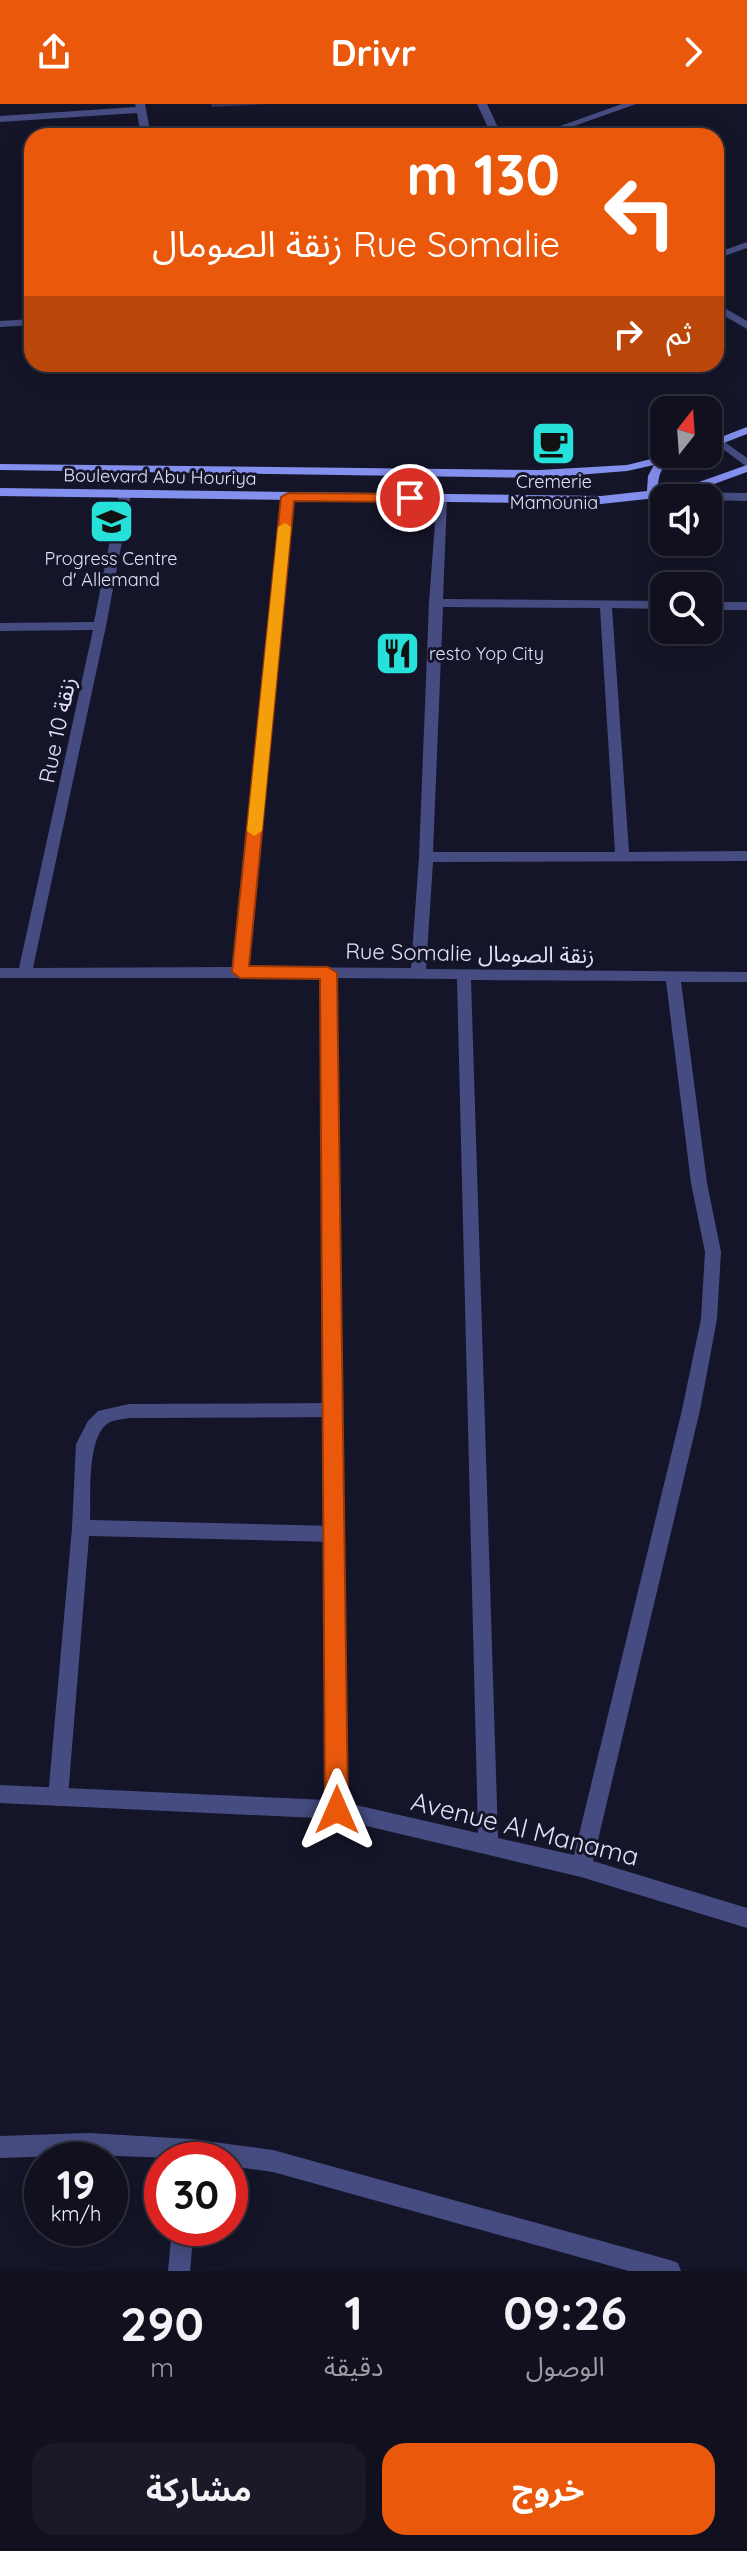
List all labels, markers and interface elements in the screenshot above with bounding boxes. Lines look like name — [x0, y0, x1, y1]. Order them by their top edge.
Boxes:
icon: share — [32, 30, 76, 74]
text: Drivr — [331, 30, 416, 75]
icon: forward — [671, 30, 715, 74]
text: 130 m — [406, 139, 560, 209]
icon: left — [588, 160, 692, 264]
text: Rue Somalie زنقة الصومال — [152, 221, 560, 266]
icon: right — [606, 312, 650, 356]
text: ثم — [666, 314, 692, 352]
north arrow — [650, 396, 722, 468]
map controls — [650, 396, 722, 644]
cafe icon: Cremerie Mamounia — [530, 420, 578, 468]
street label: Boulevard Abu Houriya — [63, 463, 257, 490]
pin — [376, 464, 444, 532]
place label: Cremerie Mamounia — [510, 470, 598, 514]
icon: arrive — [388, 476, 432, 520]
button: sound — [650, 484, 722, 556]
school or university icon: Progress Centre d' Allemand — [87, 497, 135, 545]
place label: Progress Centre d' Allemand — [44, 547, 178, 591]
button: search — [650, 572, 722, 644]
restaurant icon: resto Yop City — [374, 630, 422, 678]
place label: resto Yop City — [429, 642, 544, 665]
street label: Rue 10 زنقة — [32, 674, 82, 786]
street label: Rue Somalie زنقة الصومال — [345, 937, 595, 969]
position arrow — [295, 1768, 379, 1852]
street label: Avenue Al Manama — [408, 1784, 642, 1873]
speed limit sign: 30 — [144, 2142, 248, 2246]
text: 19 — [57, 2159, 95, 2209]
text: km/h — [51, 2201, 101, 2226]
text: 1 — [344, 2282, 363, 2342]
text: 09:26 — [503, 2282, 627, 2342]
text: 290 — [120, 2293, 204, 2353]
text: دقيقة — [324, 2350, 383, 2383]
text: الوصول — [526, 2350, 605, 2383]
text: m — [150, 2351, 174, 2384]
button: مشاركة — [32, 2443, 366, 2535]
button: خروج — [382, 2443, 715, 2535]

